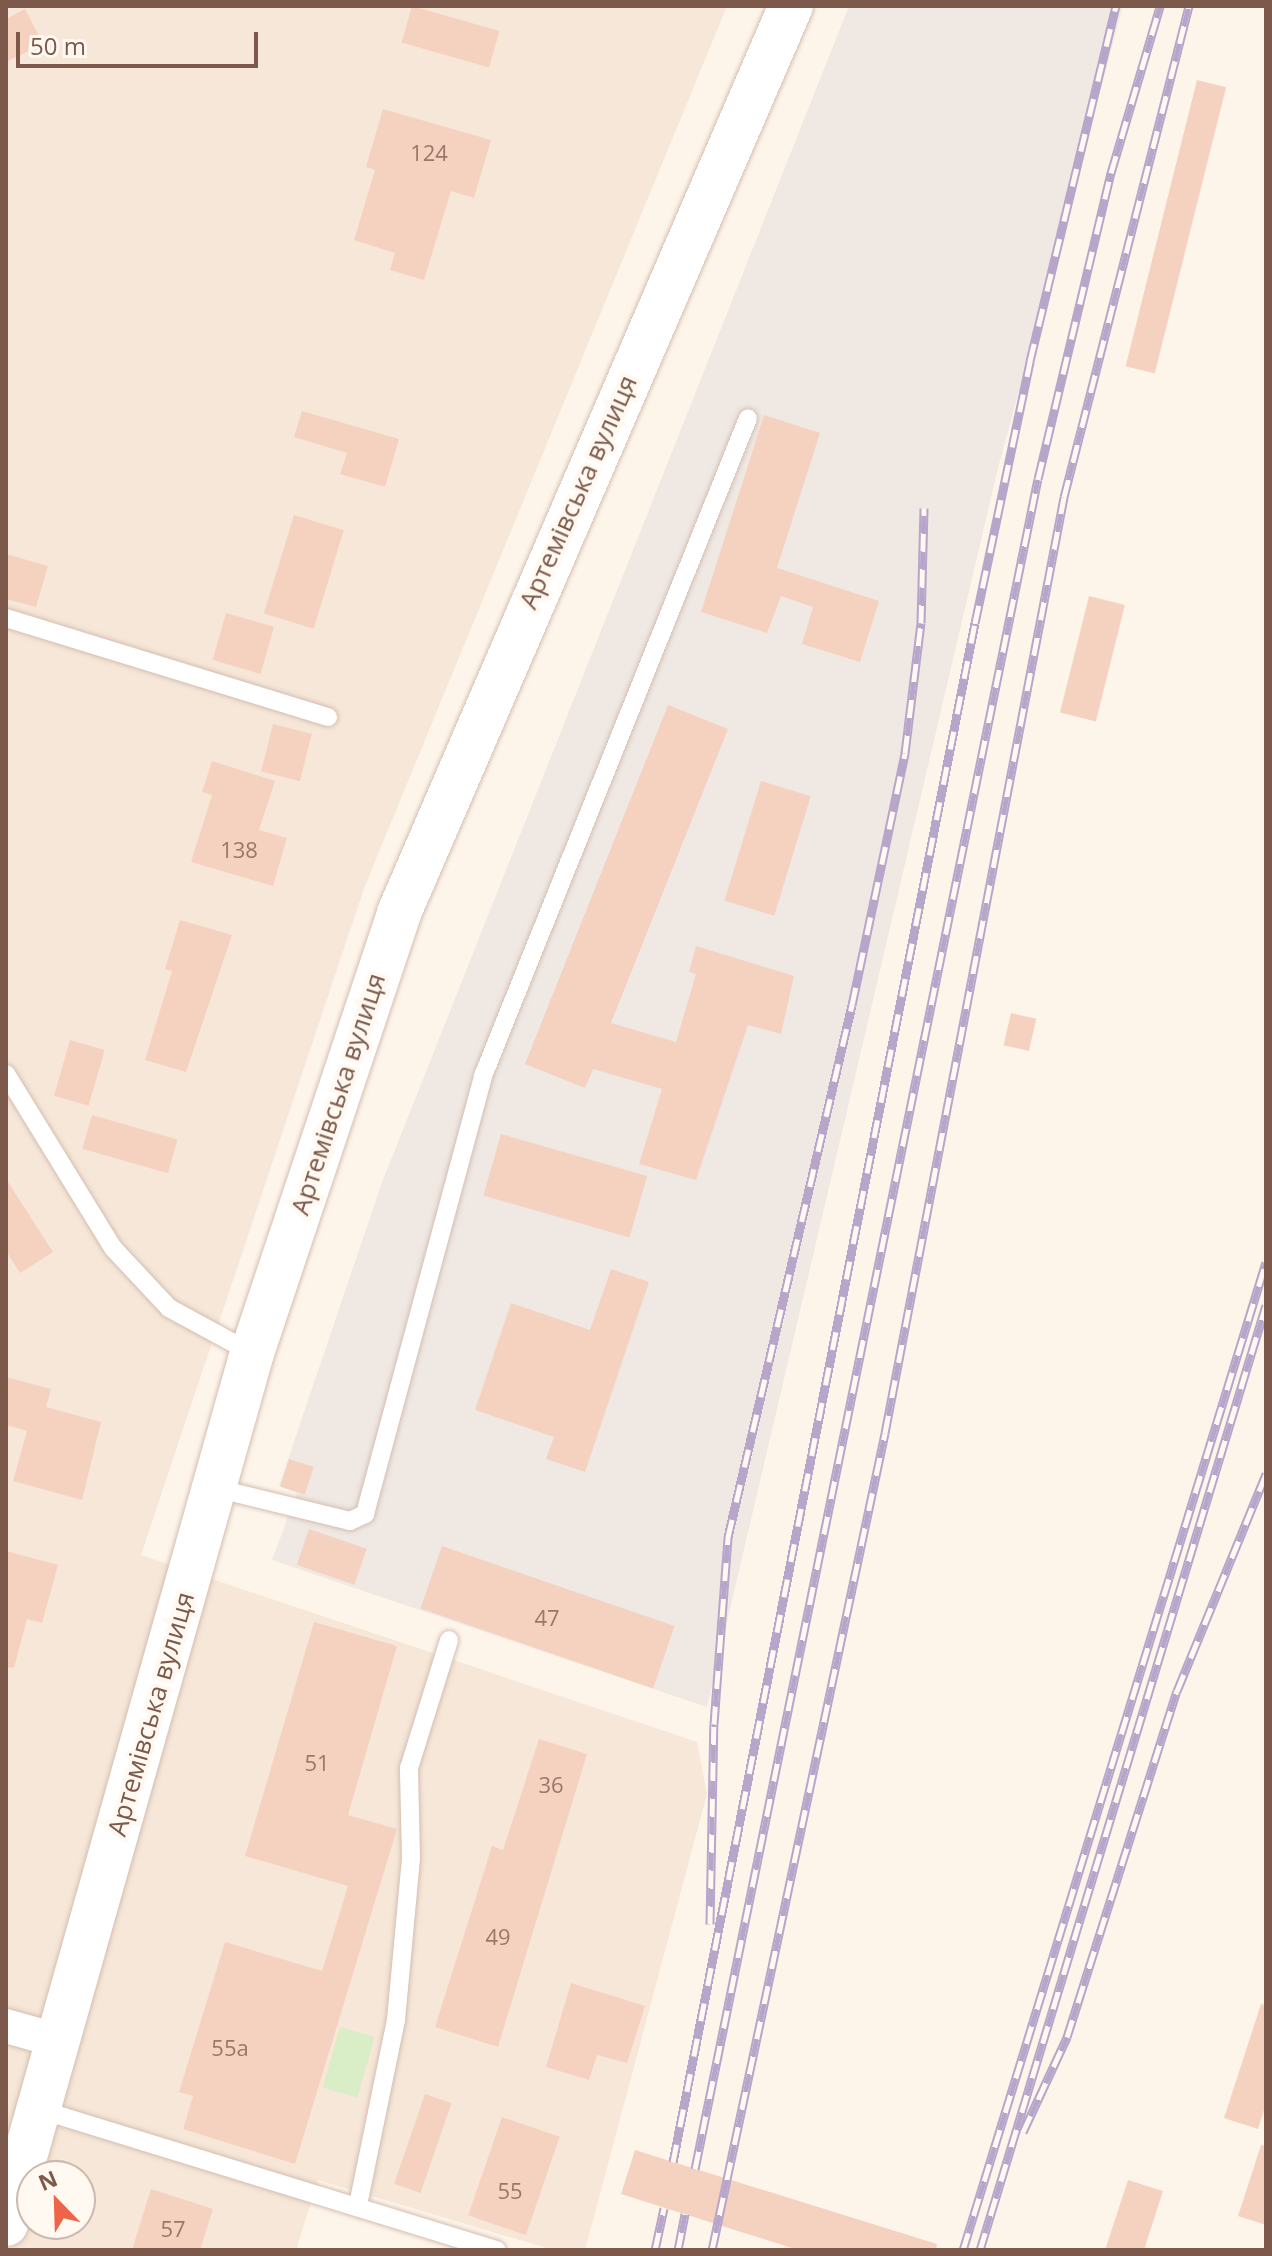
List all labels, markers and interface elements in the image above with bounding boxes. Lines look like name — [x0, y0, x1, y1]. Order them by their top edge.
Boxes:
scale bar — [20, 16, 262, 66]
text: 50 m — [30, 29, 86, 62]
house number: 124 — [410, 140, 448, 166]
street label: Артемівська вулиця — [512, 370, 644, 614]
house number: 138 — [220, 837, 258, 863]
street label: Артемівська вулиця — [284, 969, 392, 1219]
street label: Артемівська вулиця — [101, 1588, 201, 1840]
house number: 47 — [534, 1605, 560, 1631]
house number: 51 — [304, 1750, 330, 1776]
house number: 36 — [538, 1772, 564, 1798]
house number: 49 — [485, 1924, 511, 1950]
house number: 55а — [211, 2035, 249, 2061]
north arrow — [16, 2160, 96, 2240]
text: N — [33, 2162, 61, 2197]
house number: 55 — [497, 2178, 523, 2204]
house number: 57 — [160, 2216, 186, 2242]

